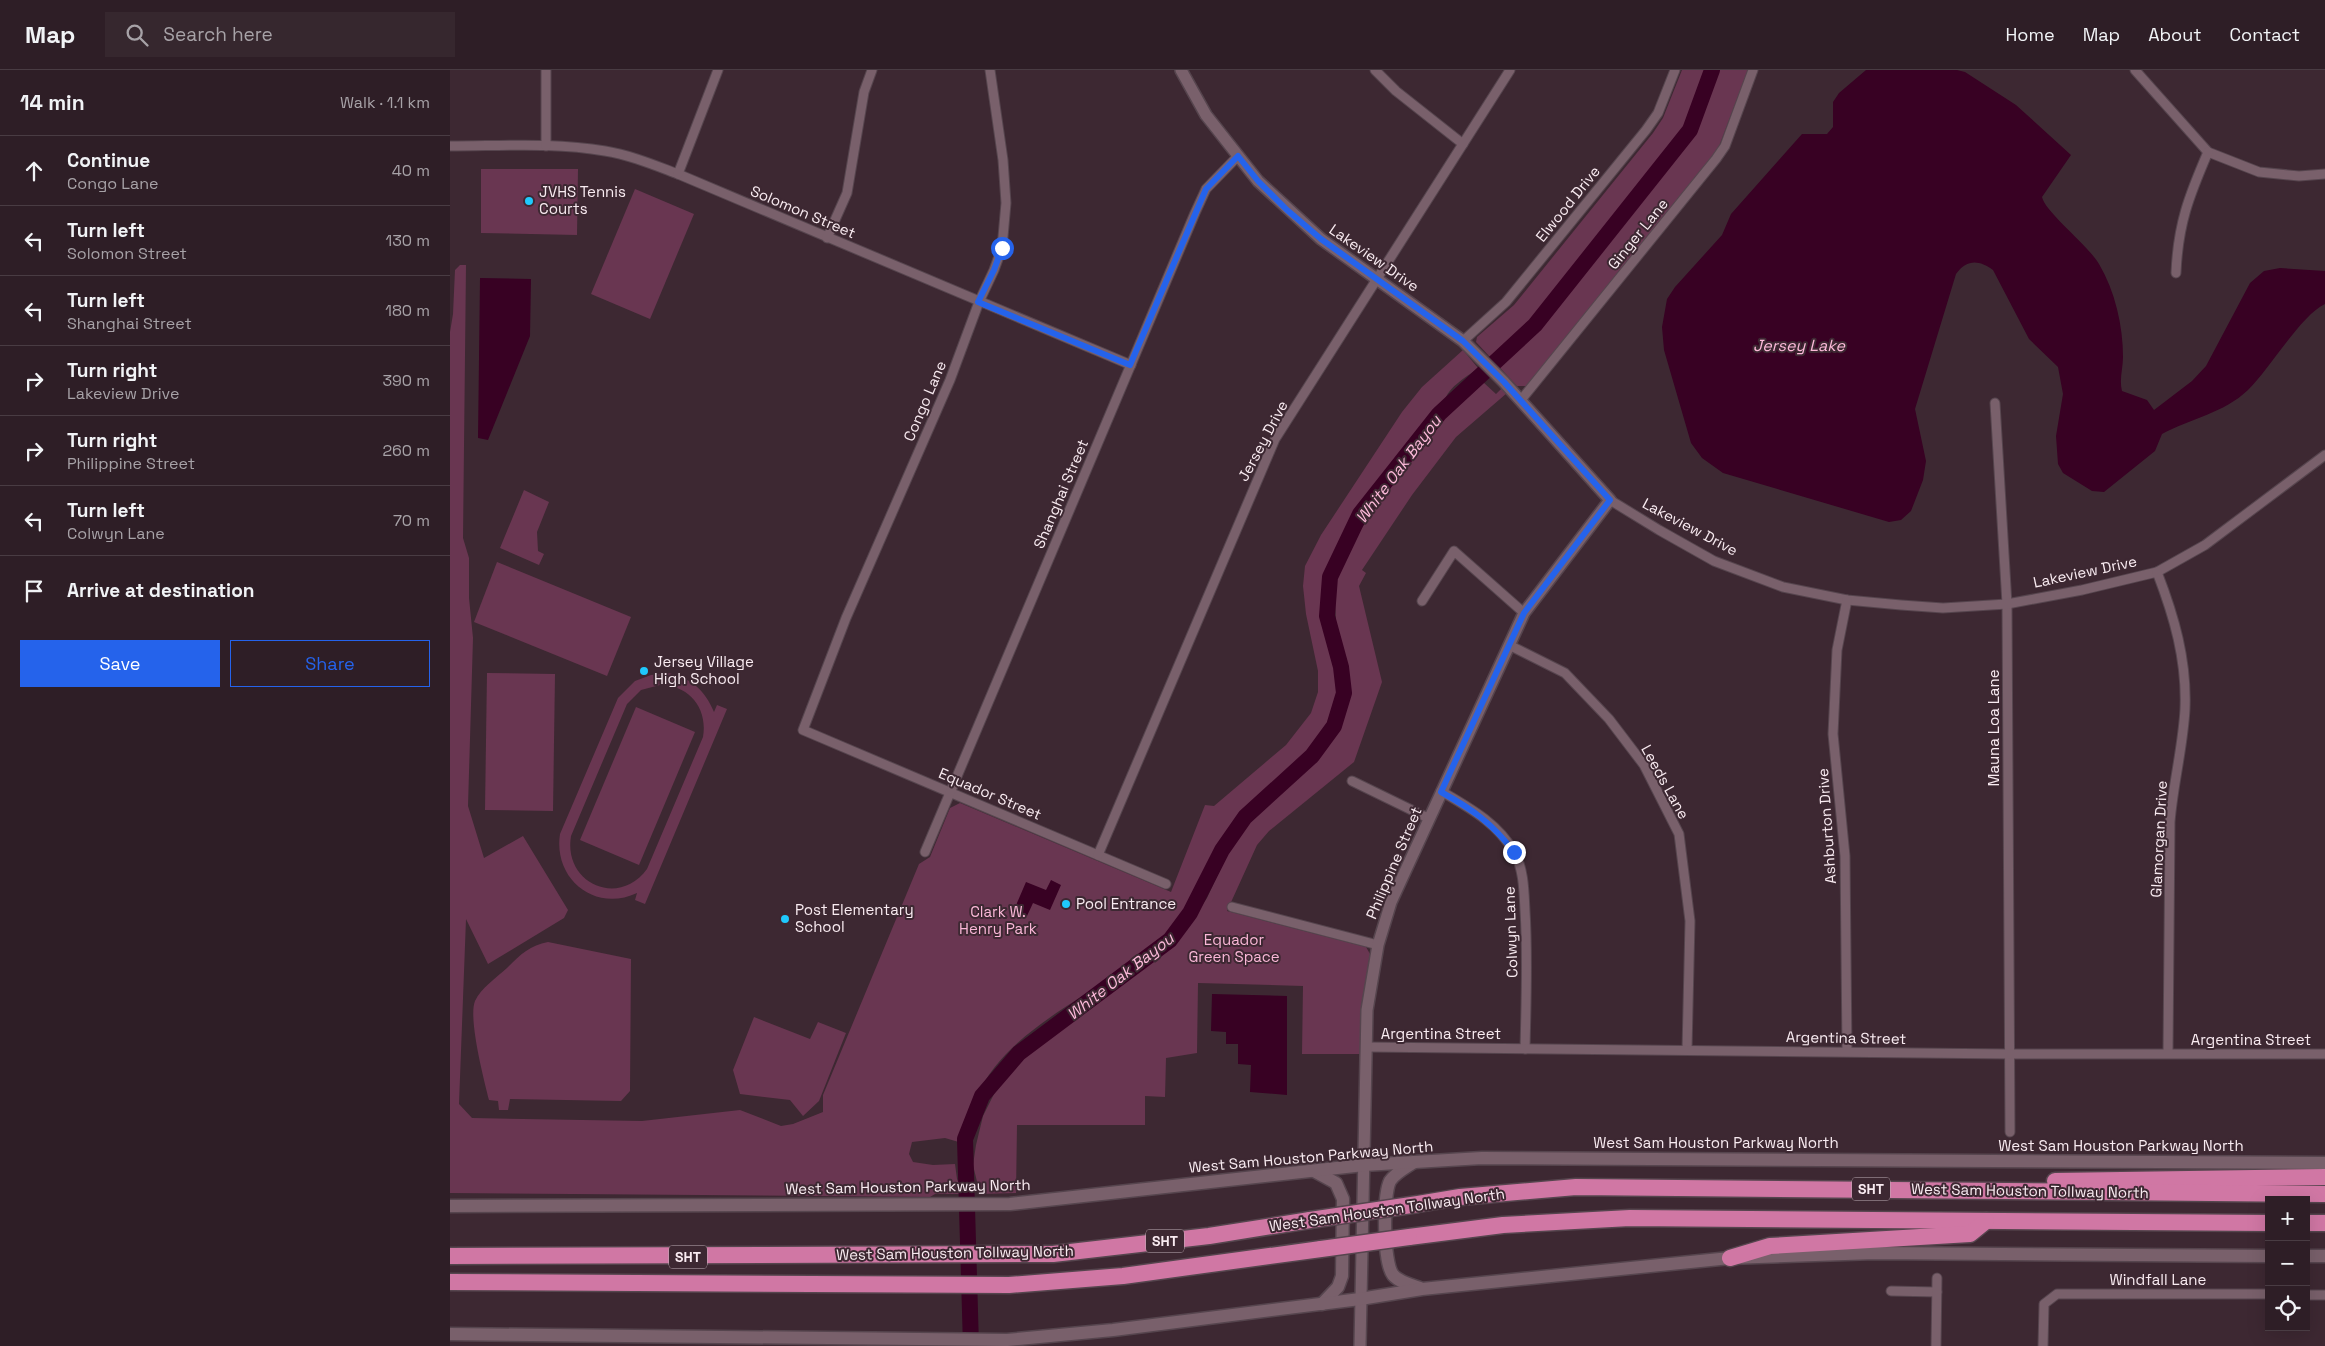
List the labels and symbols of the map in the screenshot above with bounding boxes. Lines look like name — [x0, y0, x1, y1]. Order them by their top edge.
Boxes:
street label: Elwood Drive — [1531, 162, 1604, 245]
street label: Solomon Street — [748, 181, 859, 242]
place label: JVHS Tennis Courts — [539, 182, 626, 218]
street label: Ginger Lane — [1603, 194, 1672, 273]
marker: JVHS Tennis Courts — [523, 195, 535, 207]
street label: Lakeview Drive — [1326, 220, 1423, 296]
route start — [991, 237, 1014, 260]
water label: Jersey Lake — [1753, 335, 1845, 356]
street label: Congo Lane — [899, 358, 950, 444]
street label: Jersey Drive — [1233, 397, 1292, 484]
water label: White Oak Bayou — [1351, 410, 1447, 528]
street label: Shanghai Street — [1029, 436, 1092, 551]
street label: Lakeview Drive — [1639, 493, 1741, 560]
street label: Lakeview Drive — [2031, 551, 2139, 592]
place label: Jersey Village High School — [654, 652, 754, 688]
marker: Jersey Village High School — [638, 665, 650, 677]
street label: Mauna Loa Lane — [1984, 669, 2003, 787]
street label: Leeds Lane — [1637, 741, 1694, 822]
street label: Equador Street — [936, 763, 1045, 824]
street label: Ashburton Drive — [1813, 767, 1840, 885]
street label: Glamorgan Drive — [2146, 780, 2171, 898]
street label: Philippine Street — [1361, 804, 1426, 922]
route end — [1503, 841, 1526, 864]
street label: Colwyn Lane — [1499, 886, 1522, 978]
place label: Pool Entrance — [1076, 894, 1176, 913]
marker: Pool Entrance — [1060, 898, 1072, 910]
place label: Post Elementary School — [795, 900, 914, 936]
park label: Clark W. Henry Park — [959, 902, 1037, 938]
marker: Post Elementary School — [779, 913, 791, 925]
water label: White Oak Bayou — [1063, 927, 1179, 1025]
park label: Equador Green Space — [1188, 930, 1280, 966]
street label: Argentina Street — [1381, 1024, 1501, 1043]
street label: Argentina Street — [1786, 1027, 1906, 1048]
street label: Argentina Street — [2191, 1030, 2311, 1049]
street label: West Sam Houston Parkway North — [1593, 1133, 1839, 1152]
street label: West Sam Houston Parkway North — [1188, 1136, 1434, 1177]
street label: West Sam Houston Parkway North — [1998, 1136, 2244, 1155]
street label: West Sam Houston Parkway North — [785, 1175, 1031, 1198]
road number: SHT — [1852, 1178, 1890, 1200]
street label: West Sam Houston Tollway North — [1911, 1179, 2149, 1202]
street label: West Sam Houston Tollway North — [1268, 1184, 1506, 1235]
road number: SHT — [1146, 1230, 1184, 1252]
street label: West Sam Houston Tollway North — [836, 1241, 1074, 1264]
road number: SHT — [669, 1246, 707, 1268]
street label: Windfall Lane — [2110, 1270, 2207, 1289]

